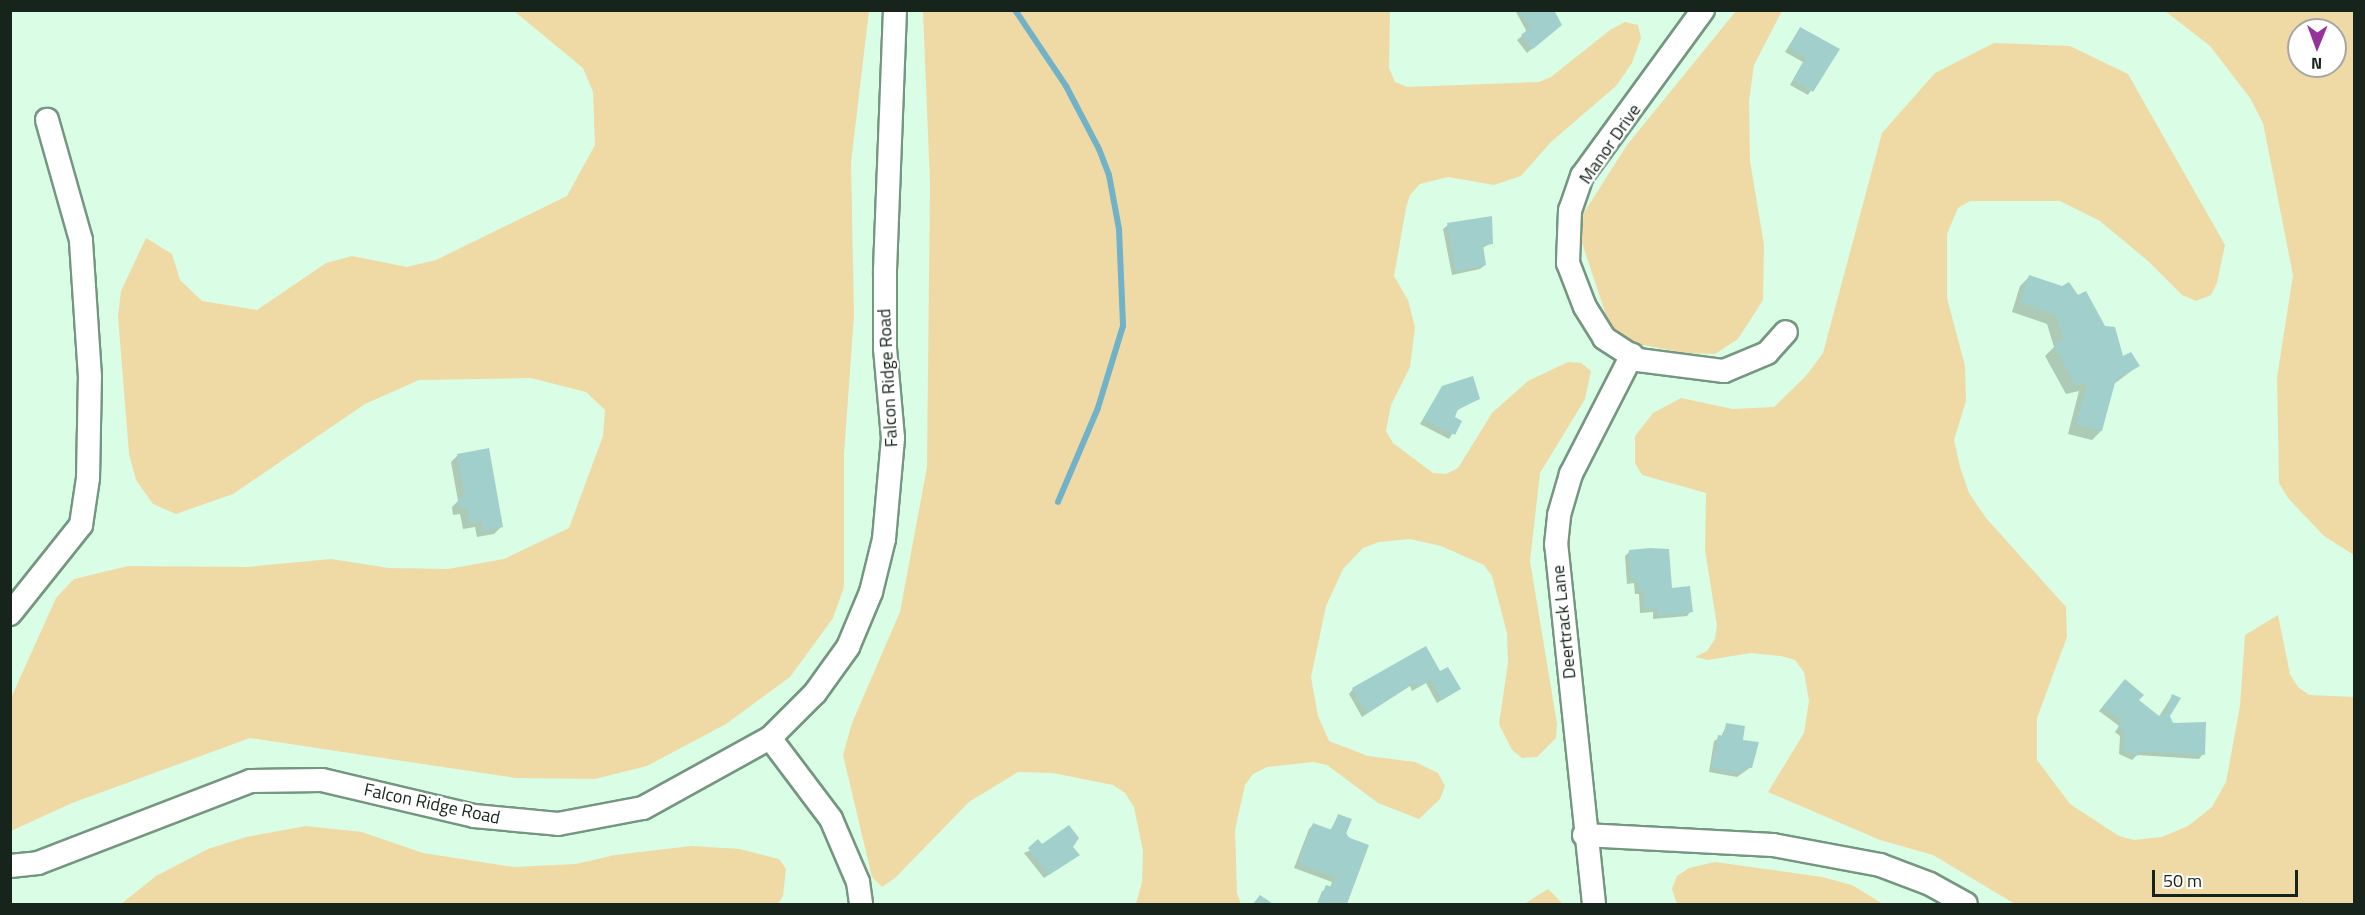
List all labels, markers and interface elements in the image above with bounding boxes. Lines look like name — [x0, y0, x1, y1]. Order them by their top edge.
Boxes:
north arrow — [2287, 18, 2347, 78]
text: N — [2311, 52, 2322, 76]
street label: Manor Drive — [1575, 100, 1645, 188]
street label: Falcon Ridge Road — [874, 308, 902, 448]
street label: Deertrack Lane — [1547, 564, 1581, 680]
street label: Falcon Ridge Road — [362, 779, 502, 829]
scale bar — [2155, 858, 2300, 896]
text: 50 m — [2163, 867, 2202, 894]

